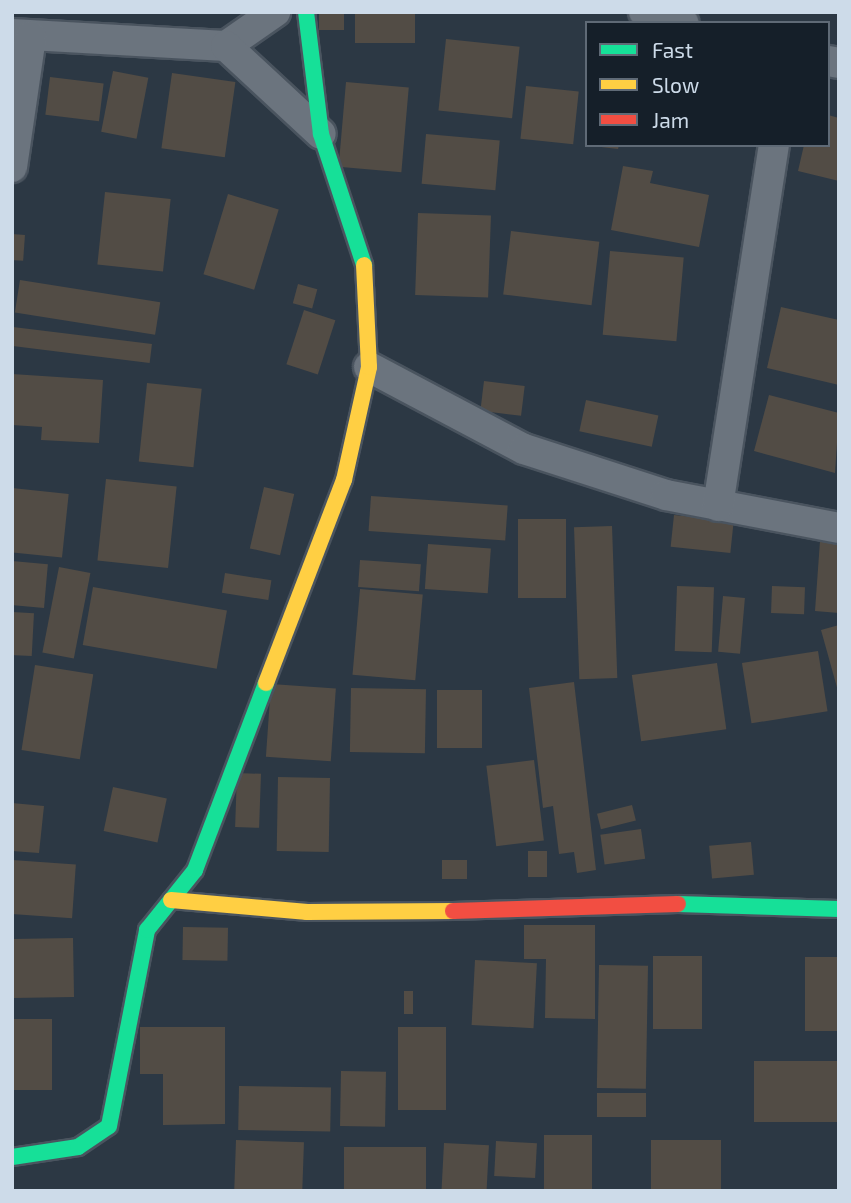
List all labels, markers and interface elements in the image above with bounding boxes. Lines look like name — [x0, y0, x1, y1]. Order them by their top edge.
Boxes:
legend — [585, 21, 830, 147]
text: Fast — [652, 37, 693, 62]
text: Slow — [652, 72, 699, 97]
text: Jam — [652, 107, 689, 132]

